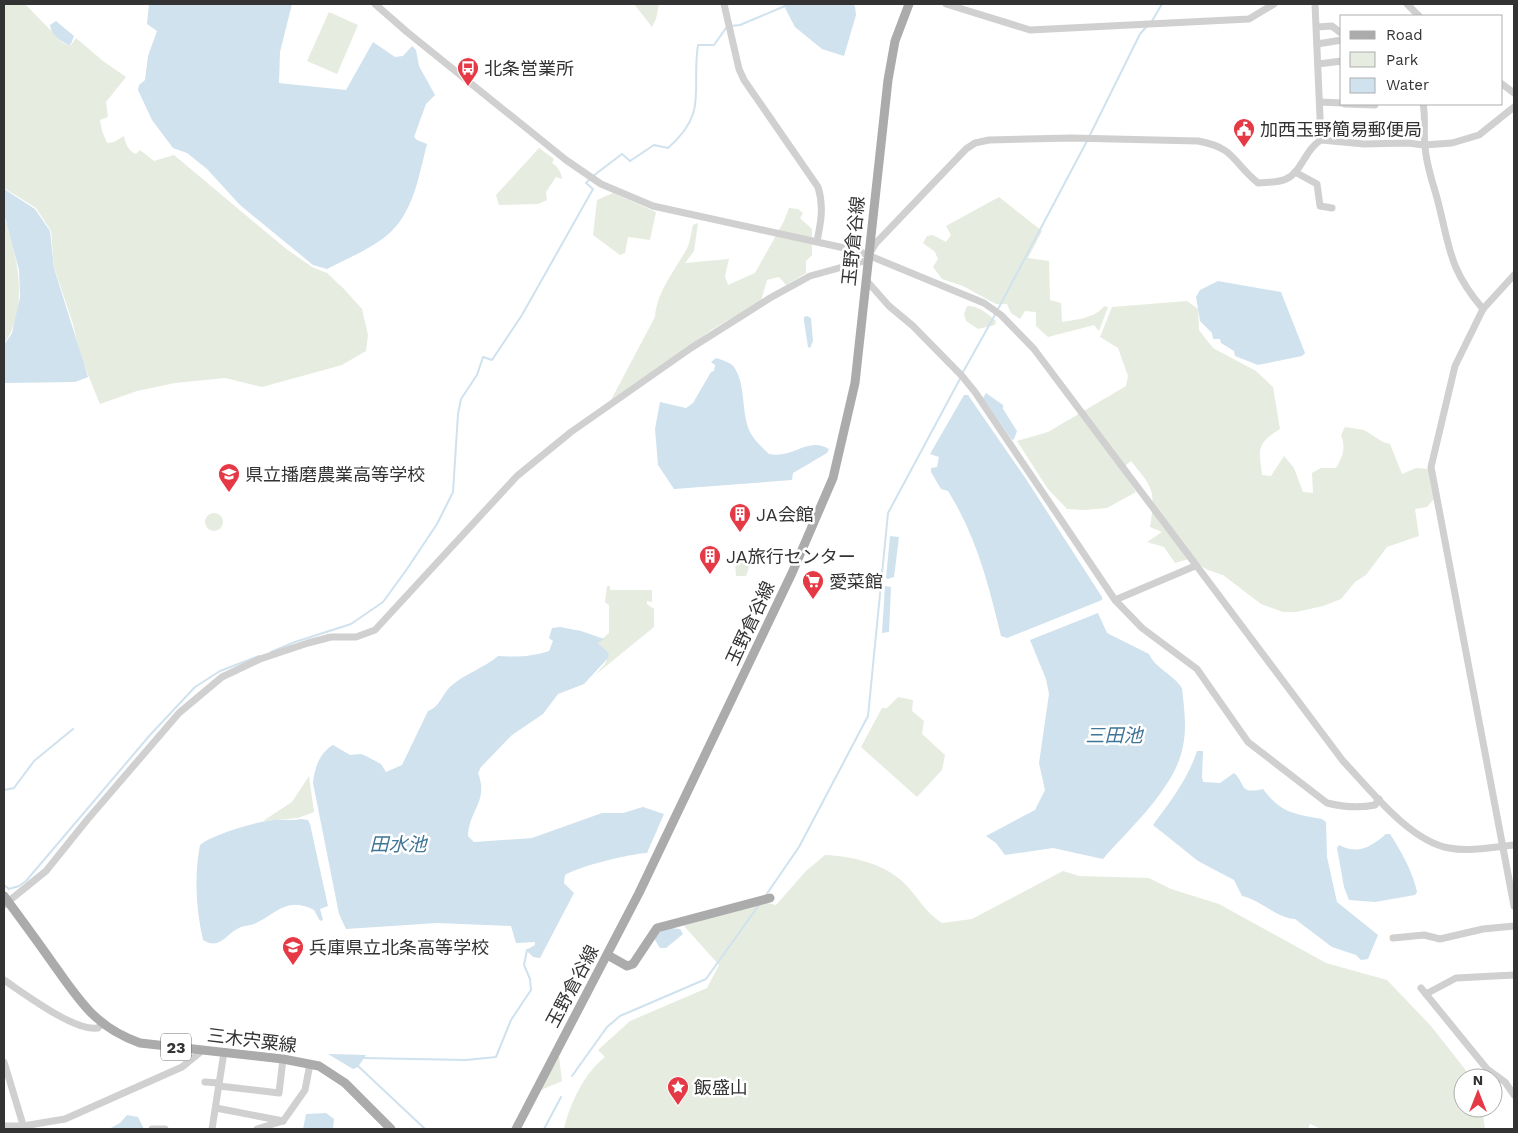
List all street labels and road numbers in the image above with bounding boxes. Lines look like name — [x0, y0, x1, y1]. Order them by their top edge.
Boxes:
street label: 玉野倉谷線 — [838, 195, 868, 287]
street label: 玉野倉谷線 — [721, 578, 779, 668]
street label: 玉野倉谷線 — [542, 941, 602, 1031]
street label: 三木宍粟線 — [206, 1024, 298, 1056]
road number: 23 — [161, 1034, 191, 1060]

